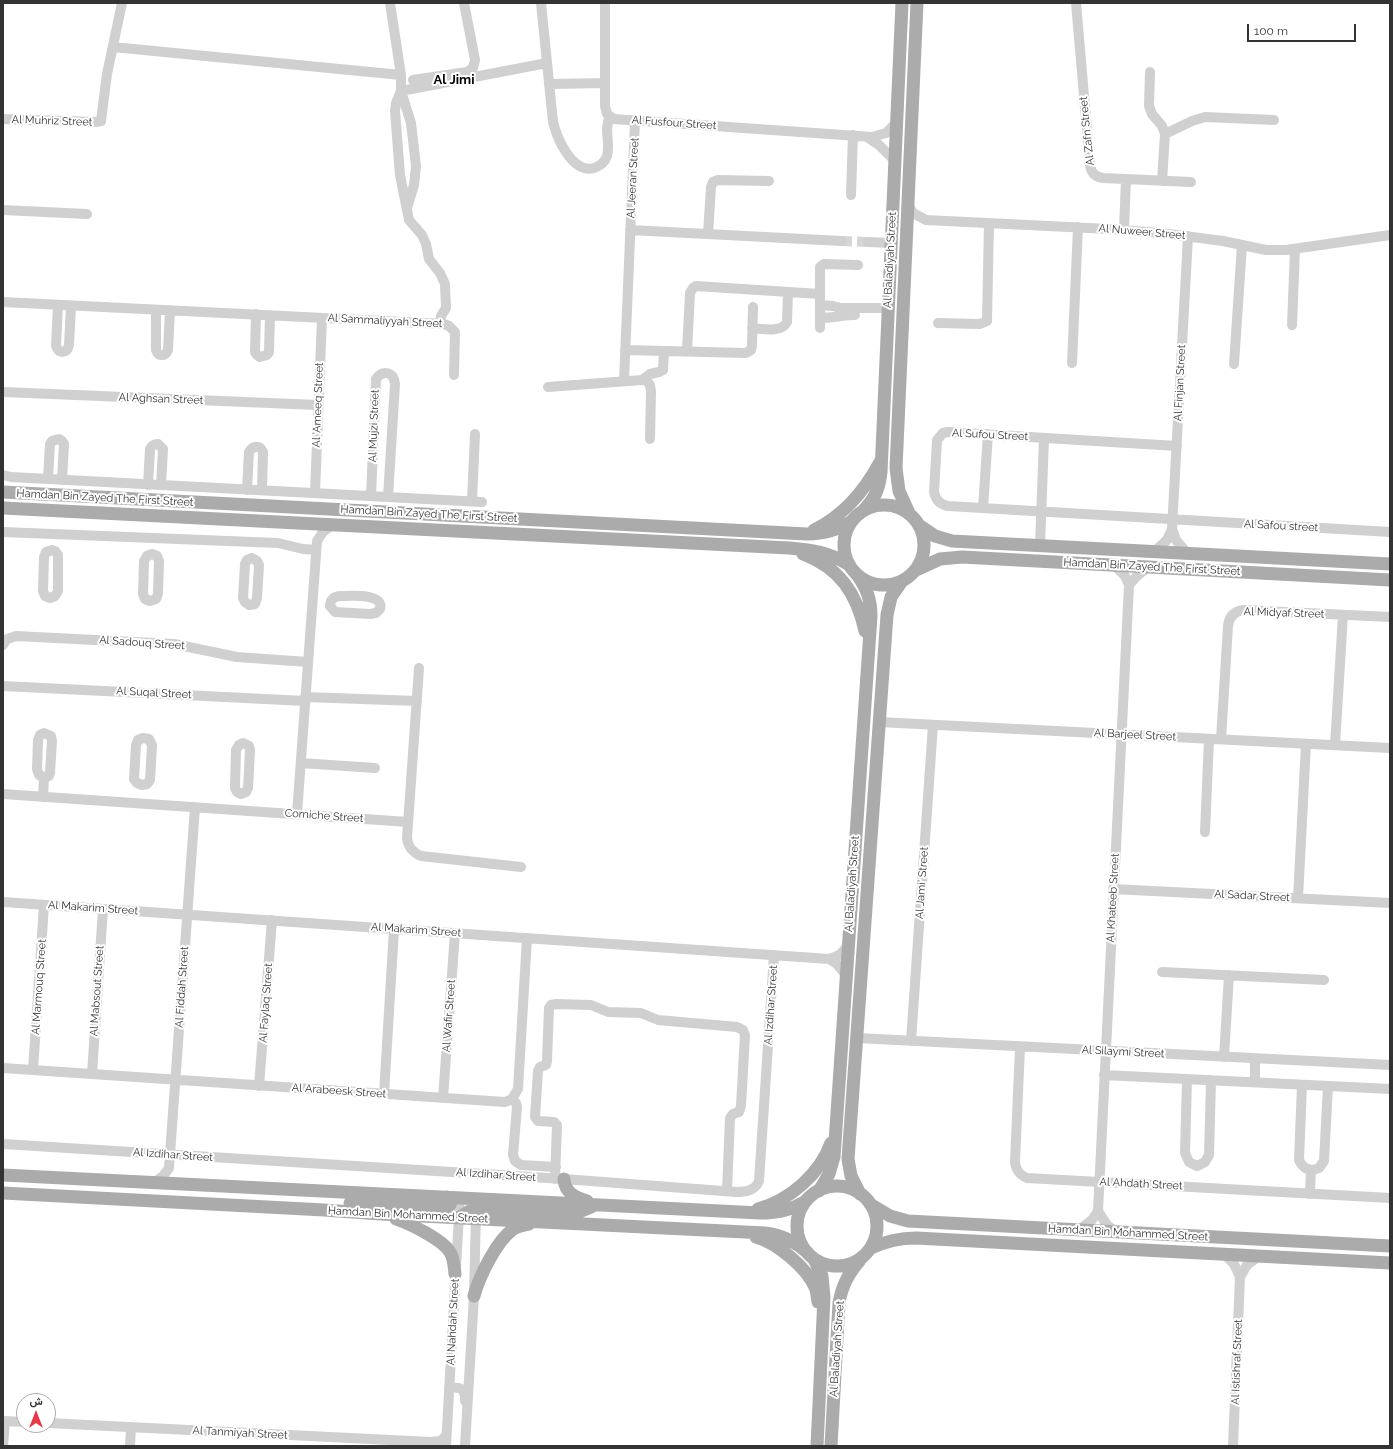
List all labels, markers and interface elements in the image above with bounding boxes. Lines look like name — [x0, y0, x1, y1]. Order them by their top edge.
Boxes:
scale bar — [1249, 16, 1358, 42]
text: 100 m — [1254, 24, 1288, 38]
district label: Al Jimi — [433, 72, 475, 88]
street label: Al Zafn Street — [1077, 96, 1097, 166]
street label: Al Muhriz Street — [11, 113, 93, 129]
street label: Al Fusfour Street — [631, 113, 717, 133]
street label: Al Jeeran Street — [624, 137, 642, 219]
street label: Al Baladiyah Street — [881, 212, 899, 308]
street label: Al Nuweer Street — [1098, 222, 1186, 242]
street label: Al Sammaliyyah Street — [327, 311, 443, 331]
street label: Al Finjan Street — [1171, 344, 1189, 422]
street label: Al 'Ameeq Street — [310, 362, 326, 448]
street label: Al Mujzi Street — [366, 389, 382, 463]
street label: Al Aghsan Street — [118, 391, 204, 407]
street label: Al Sufou Street — [952, 426, 1028, 444]
street label: Hamdan Bin Zayed The First Street — [16, 487, 194, 509]
street label: Hamdan Bin Zayed The First Street — [340, 503, 518, 525]
street label: Al Safou street — [1243, 517, 1319, 535]
street label: Hamdan Bin Zayed The First Street — [1063, 556, 1241, 578]
street label: Al Midyaf Street — [1243, 605, 1325, 621]
street label: Al Sadouq Street — [99, 633, 185, 653]
street label: Al Suqal Street — [116, 684, 192, 702]
street label: Al Barjeel Street — [1094, 726, 1176, 744]
street label: Corniche Street — [284, 807, 364, 825]
street label: Al Baladiyah Street — [842, 836, 862, 932]
street label: Al Jami' Street — [913, 846, 931, 920]
street label: Al Khateeb Street — [1104, 853, 1122, 943]
street label: Al Sadar Street — [1214, 887, 1290, 905]
street label: Al Makarim Street — [48, 898, 138, 918]
street label: Al Makarim Street — [371, 920, 461, 940]
street label: Al Marmouq Street — [29, 939, 49, 1035]
street label: Al Mabsout Street — [87, 945, 107, 1037]
street label: Al Fiddah Street — [173, 946, 191, 1028]
street label: Al Faylaq Street — [257, 963, 275, 1043]
street label: Al Izdihar Street — [762, 965, 780, 1045]
street label: Al Wafir Street — [440, 979, 458, 1053]
street label: Al Silaymi Street — [1081, 1043, 1165, 1061]
street label: Al Arabeesk Street — [291, 1081, 387, 1101]
street label: Al Izdihar Street — [133, 1146, 213, 1164]
street label: Al Izdihar Street — [456, 1166, 536, 1184]
street label: Al Ahdath Street — [1099, 1175, 1183, 1193]
street label: Hamdan Bin Mohammed Street — [328, 1204, 488, 1226]
street label: Hamdan Bin Mohammed Street — [1048, 1222, 1208, 1244]
street label: Al Nahdah Street — [444, 1278, 462, 1366]
street label: Al Baladiyah Street — [827, 1301, 847, 1397]
street label: Al Istishraf Street — [1229, 1319, 1245, 1405]
north arrow — [16, 1393, 56, 1433]
text: ش — [29, 1395, 43, 1408]
street label: Al Tanmiyah Street — [192, 1424, 288, 1442]

